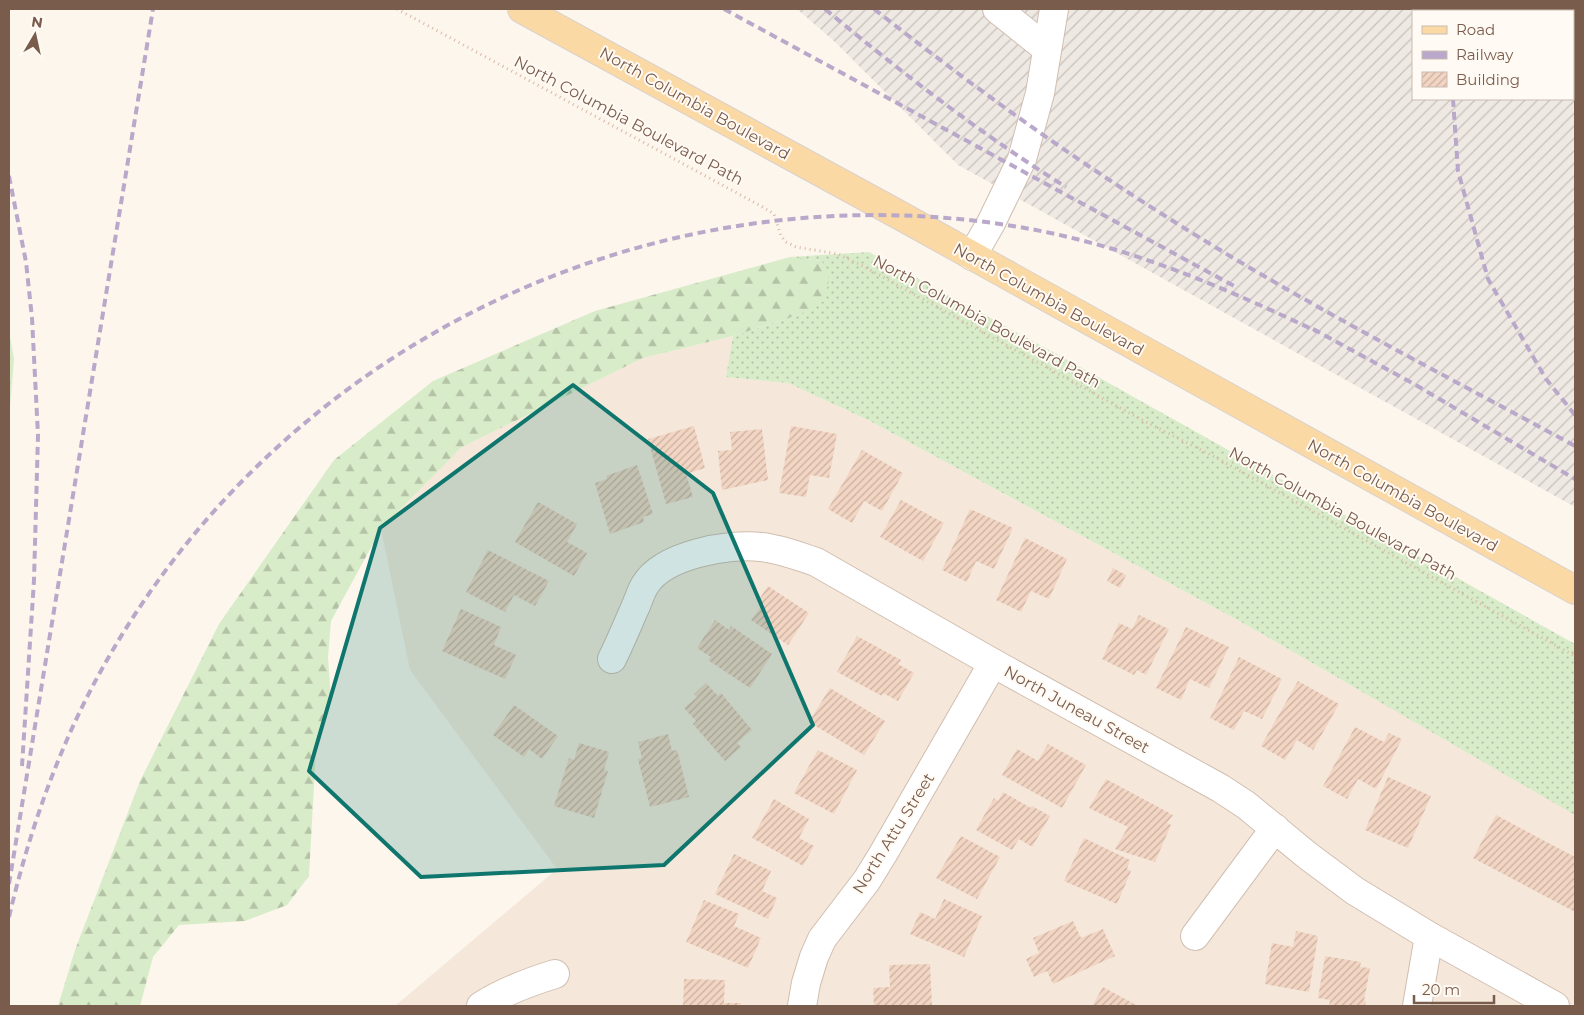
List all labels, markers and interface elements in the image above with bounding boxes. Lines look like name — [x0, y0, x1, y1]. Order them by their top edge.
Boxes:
north arrow — [10, 10, 60, 60]
legend — [1412, 10, 1574, 100]
text: N — [30, 12, 44, 32]
text: Road — [1456, 20, 1495, 39]
street label: North Columbia Boulevard — [596, 43, 793, 164]
text: Railway — [1456, 45, 1514, 64]
street label: North Columbia Boulevard Path — [511, 52, 747, 189]
text: Building — [1456, 70, 1520, 89]
street label: North Columbia Boulevard — [950, 239, 1147, 360]
street label: North Columbia Boulevard Path — [870, 251, 1104, 392]
street label: North Columbia Boulevard — [1304, 435, 1501, 556]
street label: North Columbia Boulevard Path — [1226, 443, 1460, 584]
street label: North Juneau Street — [1001, 662, 1153, 757]
street label: North Attu Street — [849, 769, 938, 897]
scale bar — [1414, 972, 1494, 1004]
text: 20 m — [1422, 980, 1460, 999]

